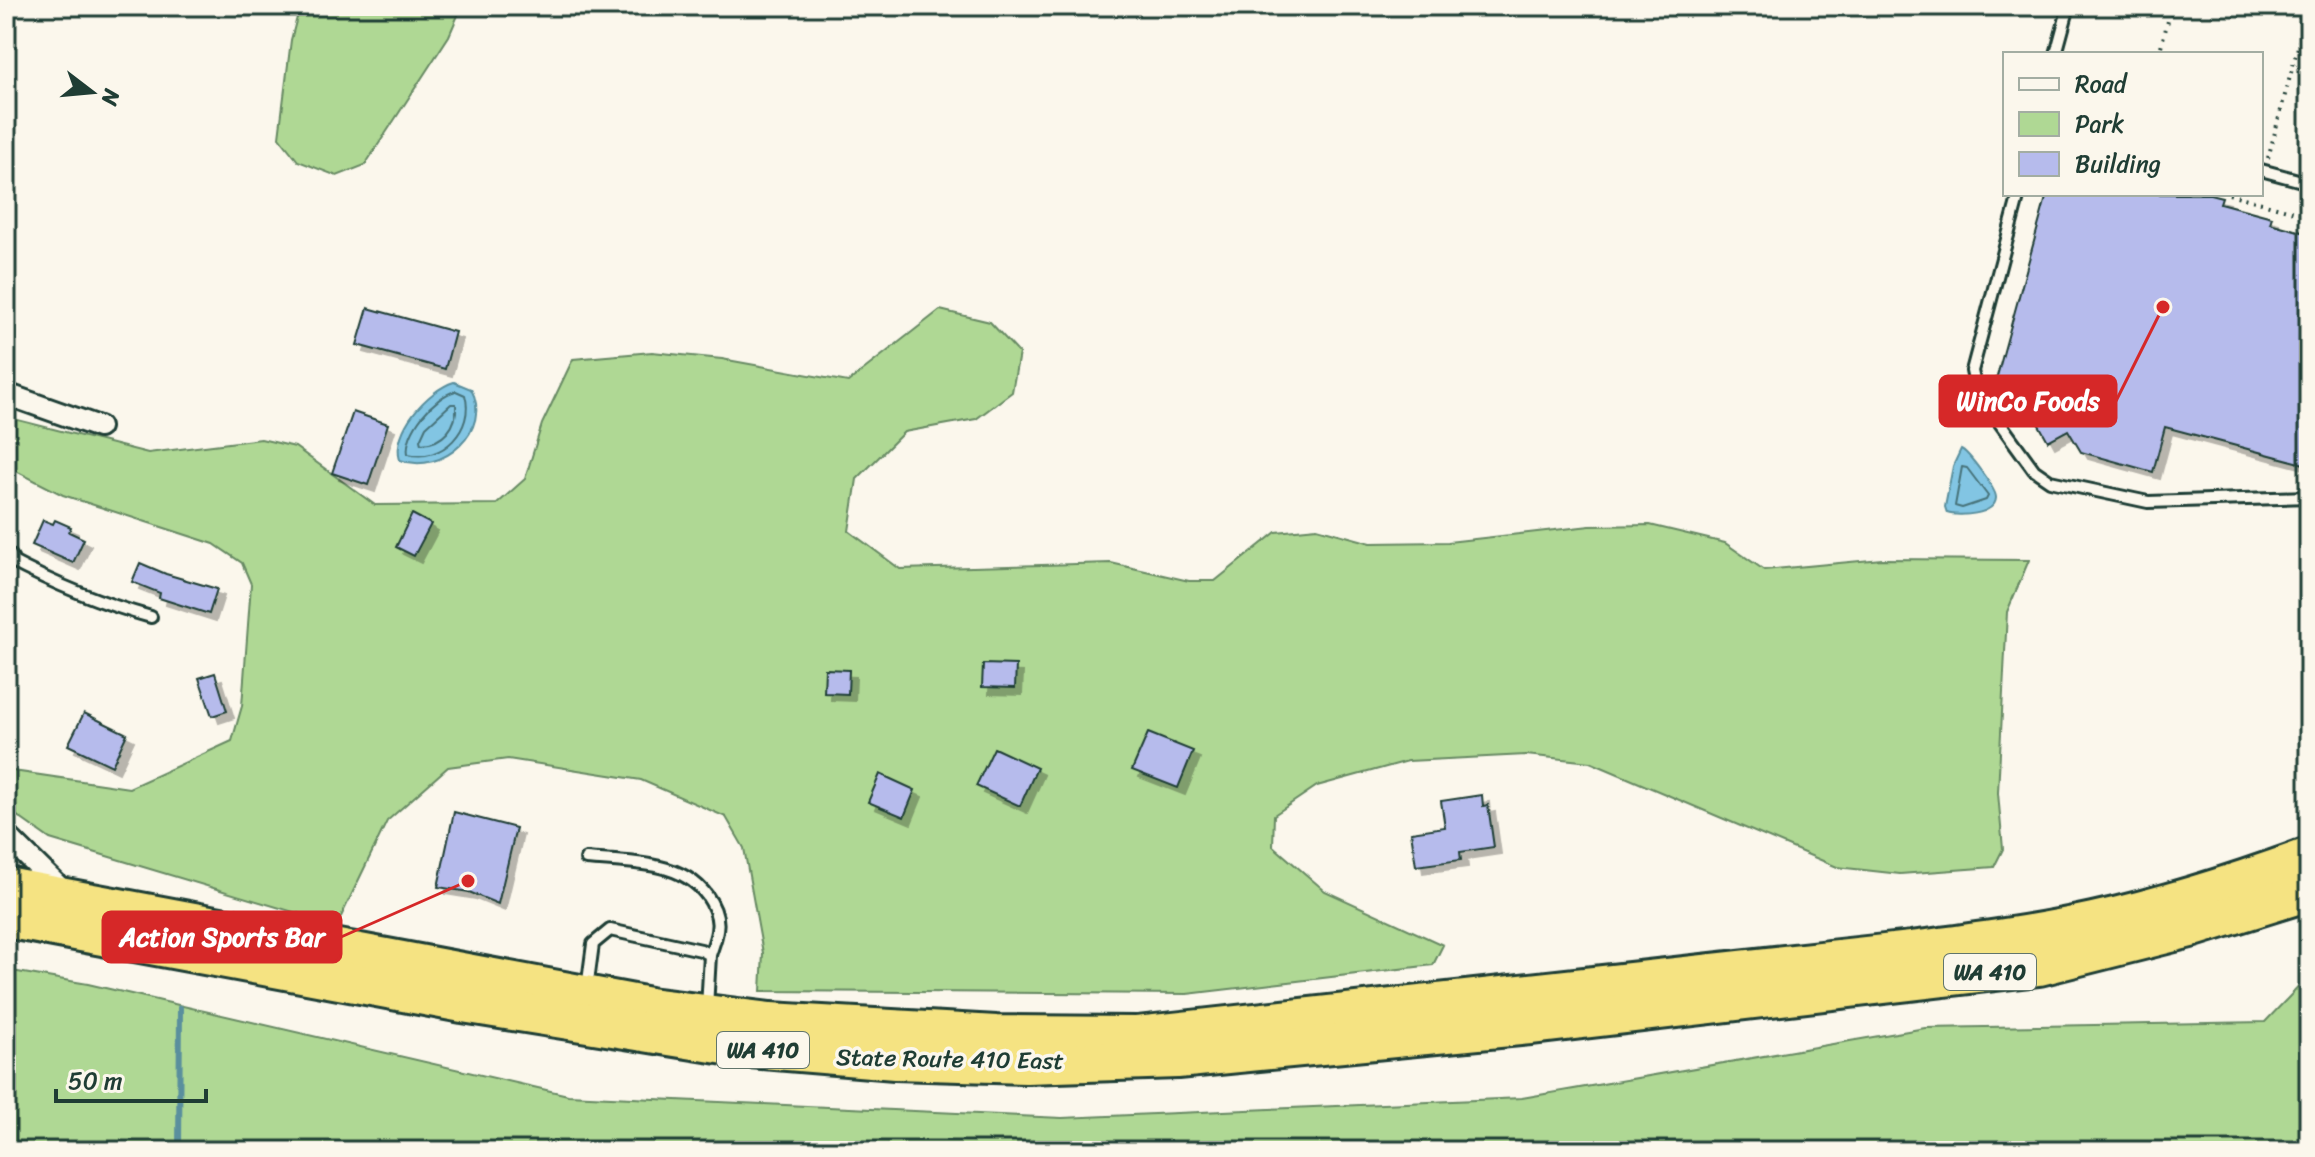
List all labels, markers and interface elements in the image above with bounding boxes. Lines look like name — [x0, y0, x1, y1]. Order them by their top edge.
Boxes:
north arrow — [52, 52, 132, 132]
legend — [2003, 52, 2263, 196]
text: Road — [2075, 63, 2129, 105]
text: N — [90, 84, 132, 111]
text: Park — [2075, 103, 2124, 145]
text: Building — [2075, 143, 2161, 185]
callout: WinCo Foods — [1940, 376, 2116, 426]
text: WinCo Foods — [1956, 378, 2101, 424]
callout: Action Sports Bar — [103, 912, 341, 962]
text: Action Sports Bar — [118, 914, 327, 960]
road number: WA 410 — [1944, 954, 2036, 990]
road number: WA 410 — [717, 1032, 809, 1068]
street label: State Route 410 East — [836, 1036, 1064, 1082]
scale bar — [56, 1053, 206, 1103]
text: 50 m — [68, 1060, 123, 1102]

